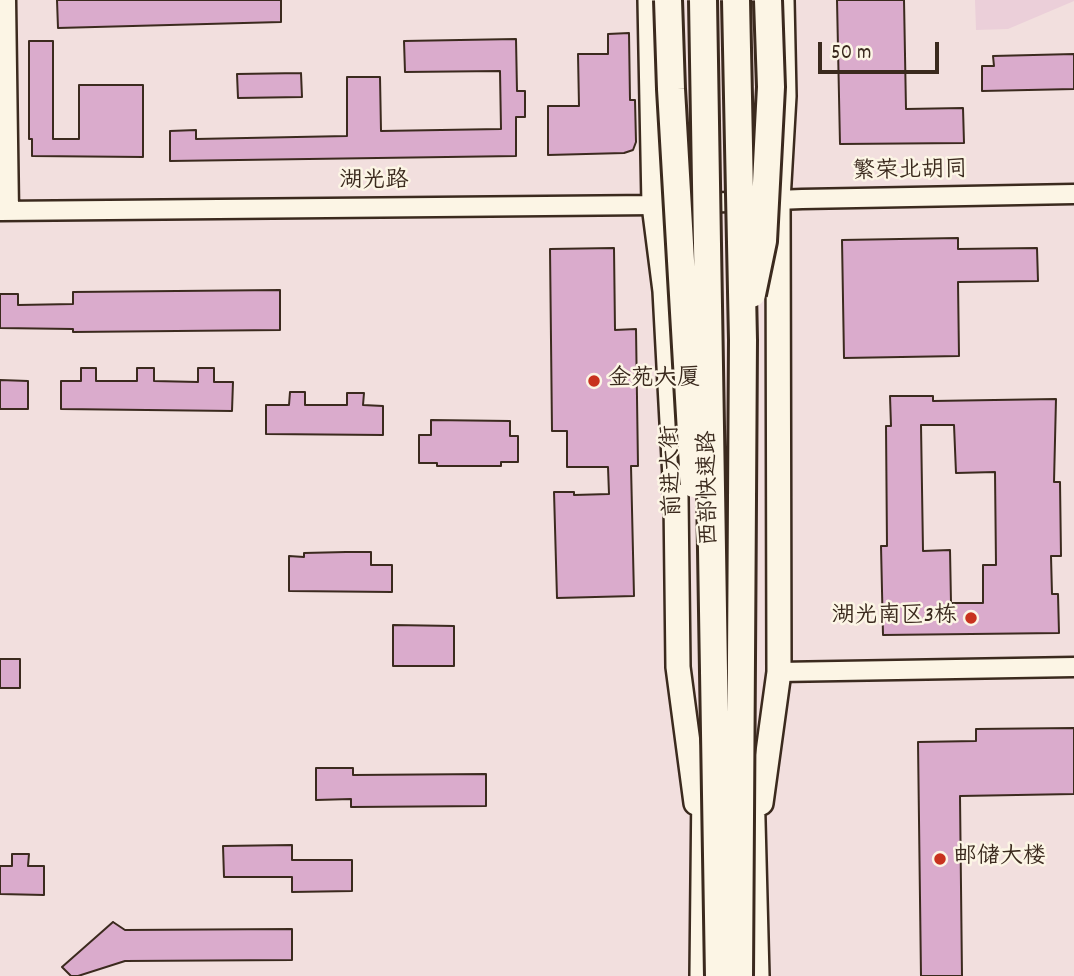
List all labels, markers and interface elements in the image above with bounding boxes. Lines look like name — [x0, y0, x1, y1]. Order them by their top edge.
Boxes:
scale bar — [822, 28, 943, 72]
text: 50 m — [831, 39, 871, 69]
street label: 繁荣北胡同 — [852, 158, 968, 188]
street label: 湖光路 — [340, 169, 408, 197]
place label: 金苑大厦 — [608, 367, 700, 395]
marker: 金苑大厦 — [586, 373, 602, 389]
street label: 前进大街 — [659, 425, 689, 517]
street label: 西部快速路 — [696, 430, 726, 546]
place label: 湖光南区3栋 — [832, 604, 957, 632]
marker: 湖光南区3栋 — [963, 610, 979, 626]
place label: 邮储大楼 — [954, 845, 1046, 873]
marker: 邮储大楼 — [932, 851, 948, 867]

